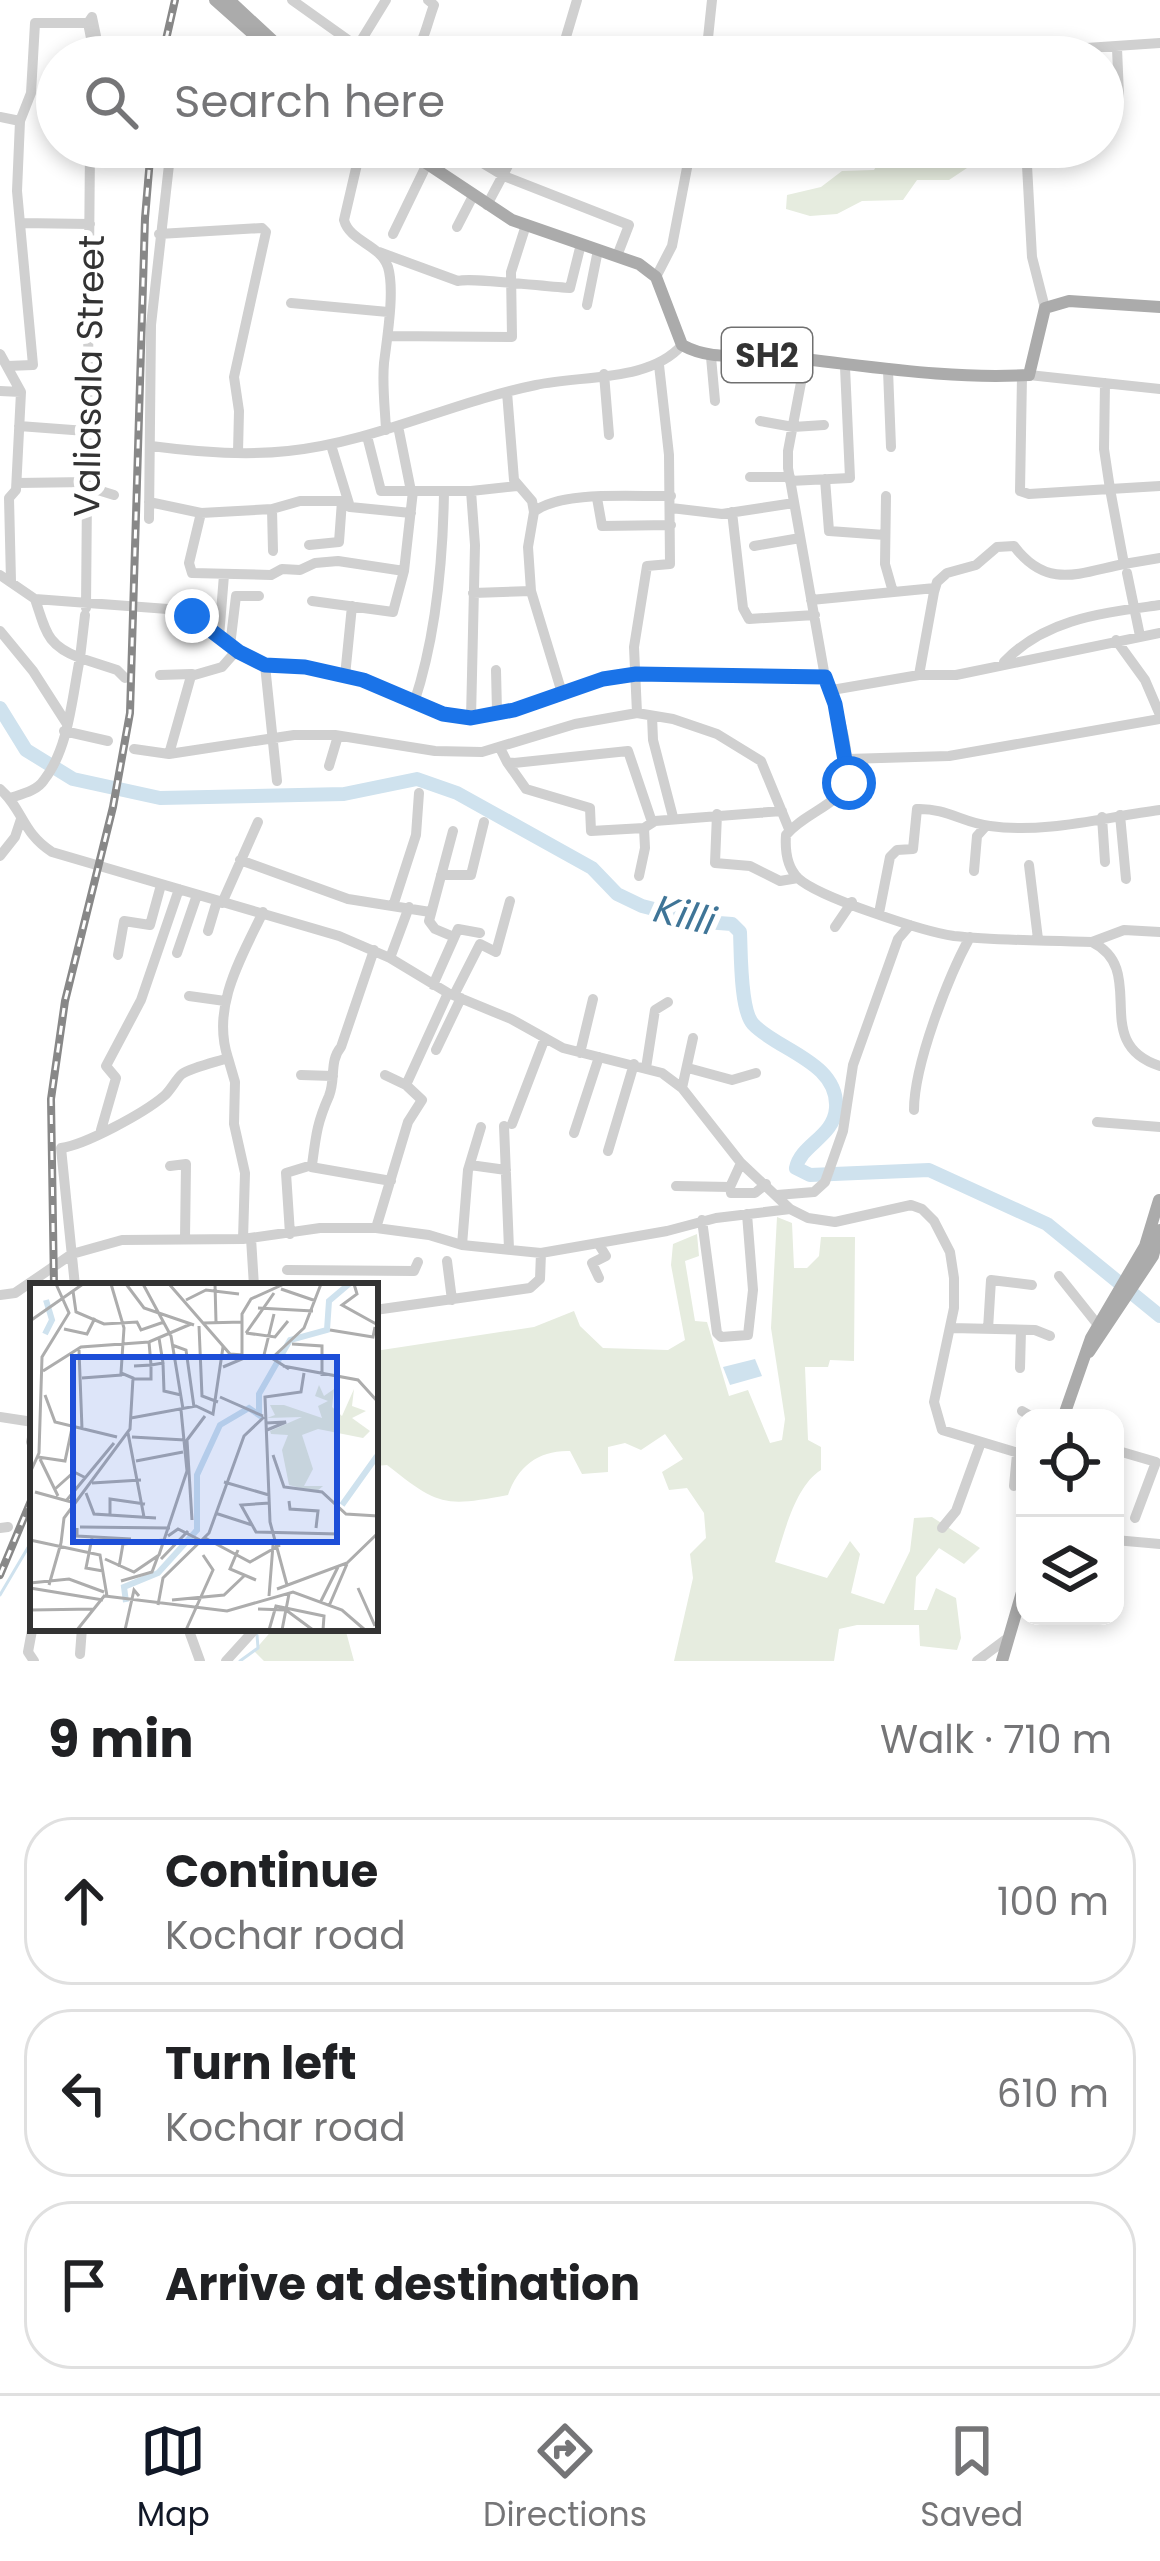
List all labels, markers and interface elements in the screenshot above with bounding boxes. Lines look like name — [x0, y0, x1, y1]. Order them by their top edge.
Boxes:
search box — [36, 36, 1124, 168]
icon: search — [78, 69, 144, 135]
text: Search here — [174, 70, 445, 133]
street label: Valiasala Street — [61, 235, 117, 517]
road number: SH2 — [722, 328, 812, 382]
route end — [165, 589, 219, 643]
route start — [822, 756, 876, 810]
water label: Killi — [648, 881, 723, 949]
inset map — [30, 1283, 378, 1631]
map controls — [1016, 1409, 1124, 1625]
button: locate — [1016, 1409, 1124, 1517]
button: layers — [1016, 1517, 1124, 1625]
text: 9 min — [48, 1703, 194, 1775]
text: Walk · 710 m — [880, 1712, 1112, 1767]
text: Continue — [165, 1840, 378, 1903]
icon: ahead — [51, 1868, 117, 1934]
text: 100 m — [997, 1874, 1109, 1929]
text: Kochar road — [165, 1908, 406, 1963]
text: Turn left — [165, 2032, 357, 2095]
icon: left — [51, 2060, 117, 2126]
text: 610 m — [997, 2066, 1109, 2121]
text: Kochar road — [165, 2100, 406, 2155]
icon: arrive — [51, 2252, 117, 2318]
text: Arrive at destination — [165, 2253, 640, 2316]
tab: Map — [137, 2418, 210, 2540]
tab: Directions — [483, 2418, 647, 2540]
tab: Saved — [920, 2418, 1023, 2540]

